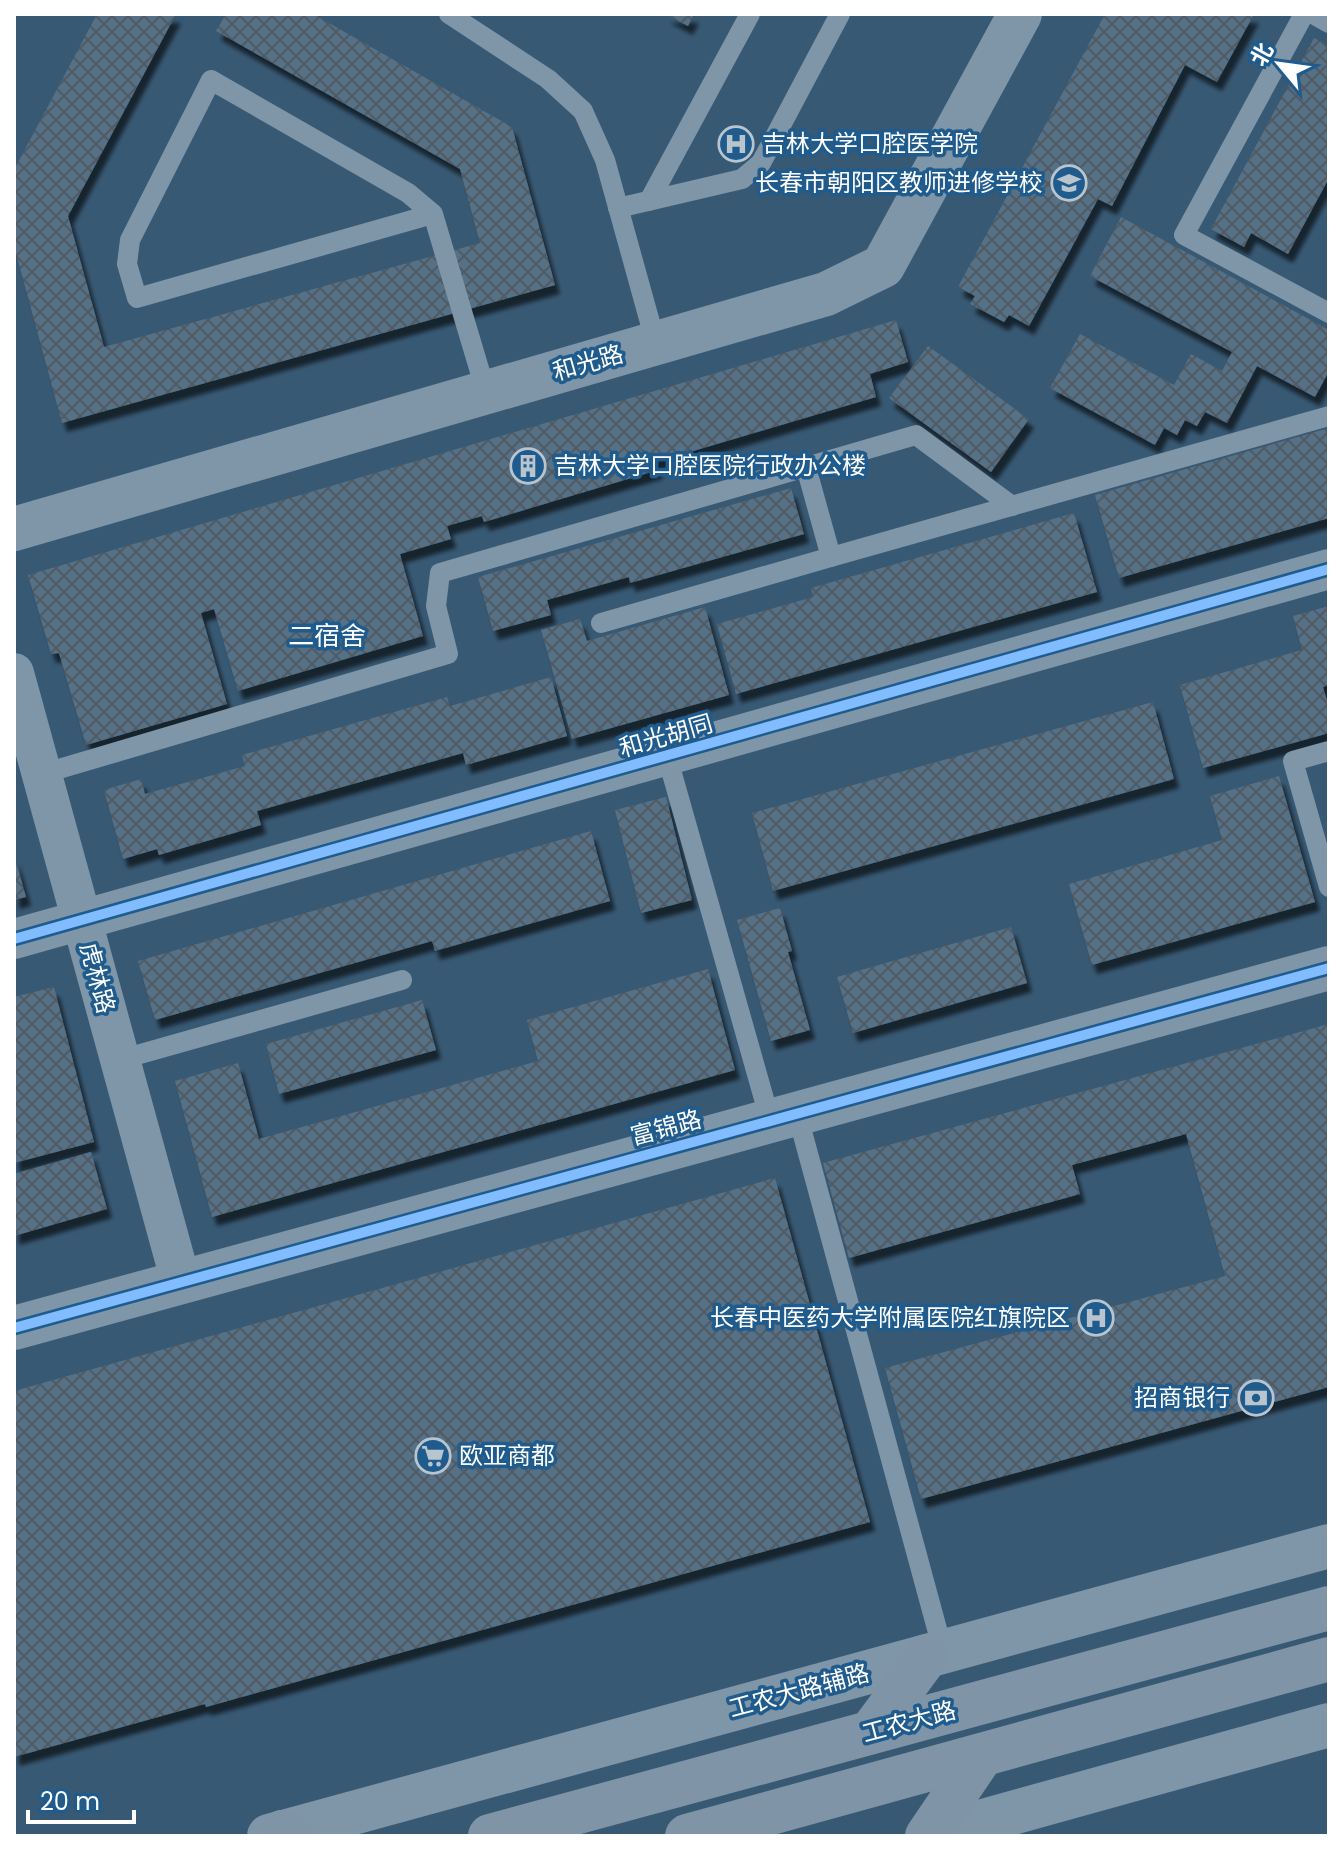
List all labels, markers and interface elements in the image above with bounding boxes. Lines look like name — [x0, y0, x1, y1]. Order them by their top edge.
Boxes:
north arrow — [1239, 24, 1319, 104]
text: 北 — [1243, 37, 1281, 72]
hospital icon: 吉林大学口腔医学院 — [717, 125, 755, 163]
place label: 吉林大学口腔医学院 — [762, 127, 978, 160]
school or university icon: 长春市朝阳区教师进修学校 — [1050, 164, 1088, 202]
place label: 长春市朝阳区教师进修学校 — [755, 166, 1043, 199]
street label: 和光路 — [549, 337, 627, 388]
building icon: 吉林大学口腔医院行政办公楼 — [509, 447, 547, 485]
place label: 吉林大学口腔医院行政办公楼 — [554, 449, 866, 482]
district label: 二宿舍 — [288, 618, 366, 654]
street label: 和光胡同 — [615, 706, 717, 765]
street label: 虎林路 — [72, 939, 123, 1017]
street label: 富锦路 — [627, 1102, 705, 1153]
hospital icon: 长春中医药大学附属医院红旗院区 — [1077, 1299, 1115, 1337]
place label: 长春中医药大学附属医院红旗院区 — [710, 1301, 1070, 1334]
bank icon: 招商银行 — [1237, 1379, 1275, 1417]
place label: 招商银行 — [1134, 1381, 1230, 1414]
supermarket icon: 欧亚商都 — [414, 1437, 452, 1475]
place label: 欧亚商都 — [459, 1439, 555, 1472]
street label: 工农大路辅路 — [725, 1656, 873, 1725]
street label: 工农大路 — [858, 1693, 960, 1750]
scale bar — [28, 1774, 134, 1824]
text: 20 m — [40, 1785, 100, 1818]

